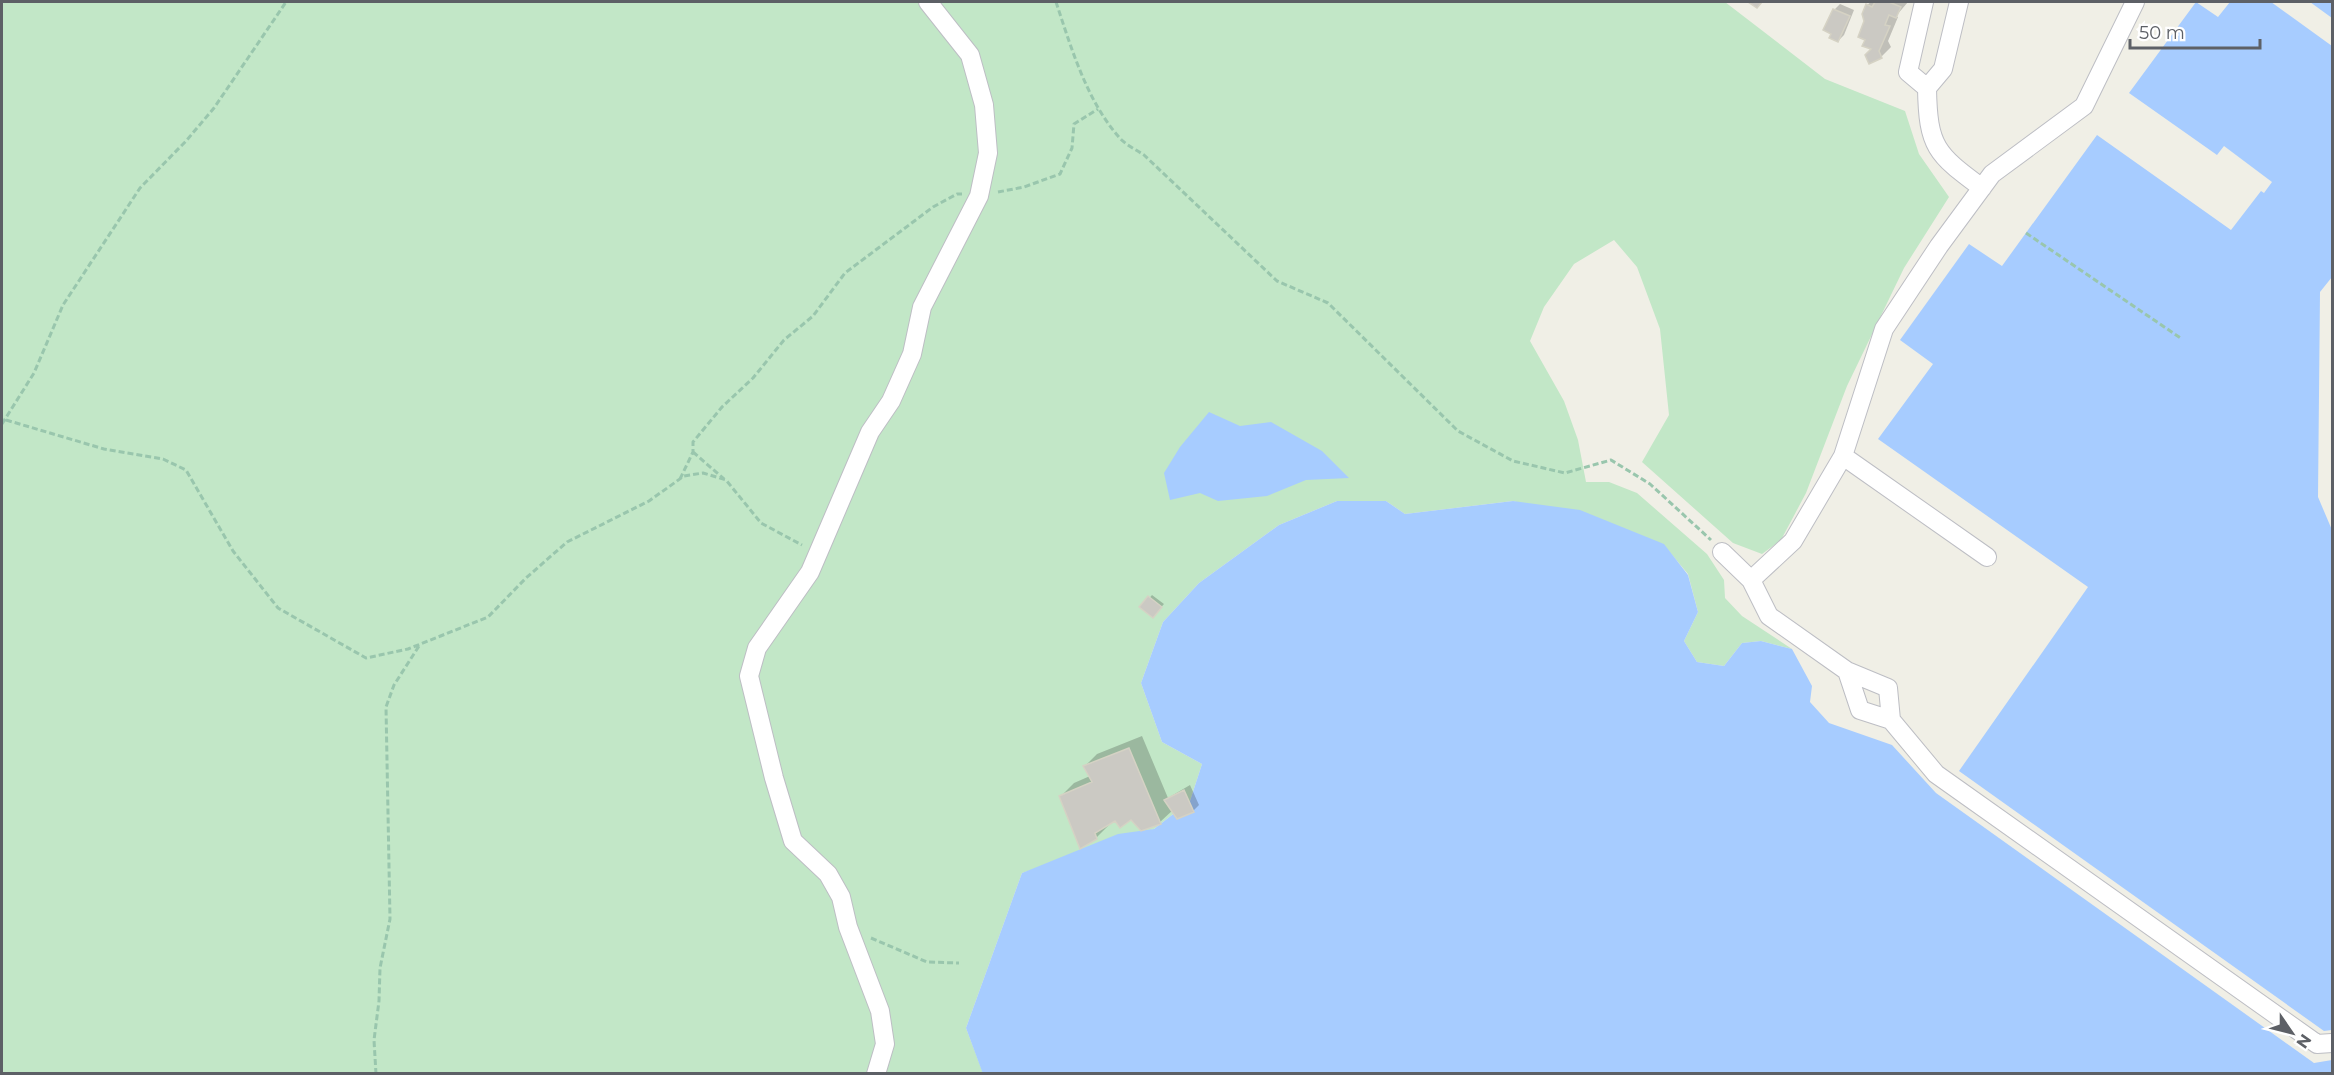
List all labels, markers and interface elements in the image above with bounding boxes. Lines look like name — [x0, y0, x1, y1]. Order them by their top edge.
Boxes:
scale bar — [2130, 12, 2260, 50]
text: 50 m — [2139, 22, 2185, 44]
north arrow — [2262, 1003, 2322, 1063]
text: N — [2292, 1031, 2315, 1052]

